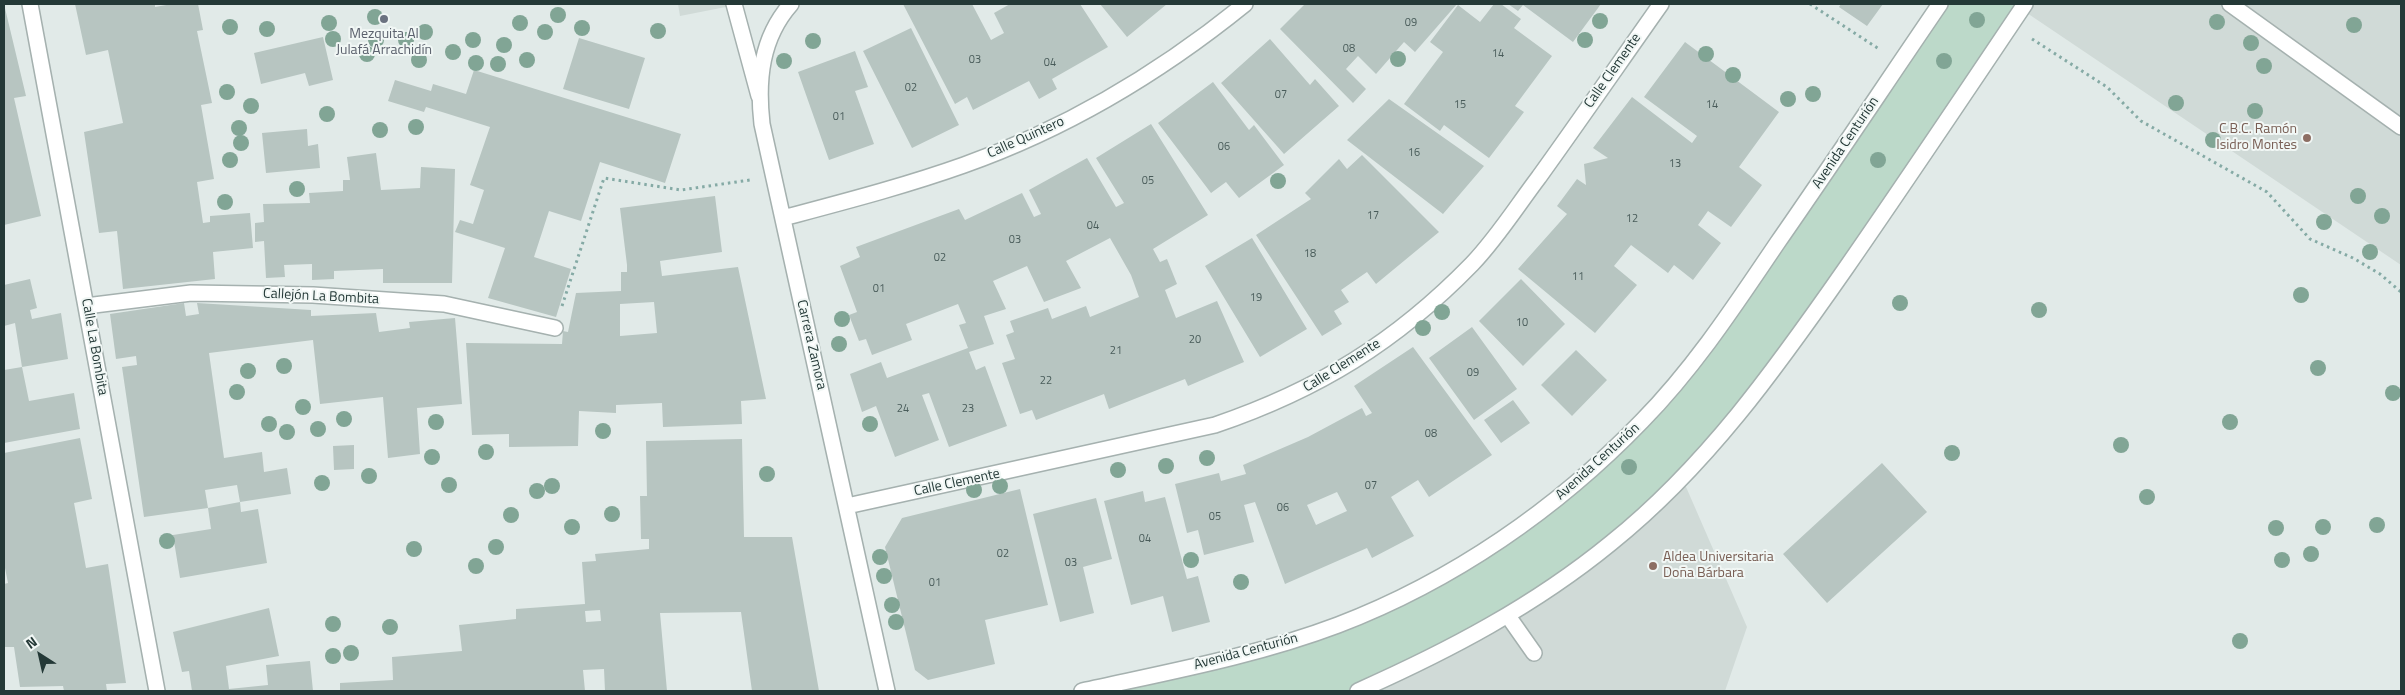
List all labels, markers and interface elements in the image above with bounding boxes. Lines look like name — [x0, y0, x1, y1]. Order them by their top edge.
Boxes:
marker: Mezquita Al Julafá Arrachidín — [378, 13, 390, 25]
house number: 09 — [1405, 16, 1417, 30]
place label: Mezquita Al Julafá Arrachidín — [336, 27, 432, 59]
street label: Calle Clemente — [1581, 30, 1645, 112]
house number: 08 — [1343, 42, 1355, 56]
house number: 14 — [1492, 47, 1504, 61]
house number: 03 — [969, 53, 981, 67]
house number: 04 — [1044, 56, 1056, 70]
house number: 02 — [905, 81, 917, 95]
house number: 07 — [1275, 88, 1287, 102]
street label: Avenida Centurión — [1809, 94, 1883, 192]
house number: 15 — [1454, 98, 1466, 112]
house number: 14 — [1706, 98, 1718, 112]
house number: 01 — [833, 110, 845, 124]
street label: Calle Quintero — [985, 114, 1067, 162]
place label: C.B.C. Ramón Isidro Montes — [2216, 122, 2297, 154]
marker: C.B.C. Ramón Isidro Montes — [2301, 132, 2313, 144]
house number: 06 — [1218, 140, 1230, 154]
house number: 16 — [1408, 146, 1420, 160]
house number: 13 — [1669, 157, 1681, 171]
house number: 05 — [1142, 174, 1154, 188]
house number: 17 — [1367, 209, 1379, 223]
house number: 12 — [1626, 212, 1638, 226]
house number: 04 — [1087, 219, 1099, 233]
house number: 03 — [1009, 233, 1021, 247]
house number: 18 — [1304, 247, 1316, 261]
house number: 02 — [934, 251, 946, 265]
house number: 11 — [1572, 270, 1584, 284]
house number: 01 — [873, 282, 885, 296]
street label: Callejón La Bombita — [263, 286, 379, 308]
house number: 19 — [1250, 291, 1262, 305]
street label: Calle La Bombita — [77, 297, 111, 397]
street label: Carrera Zamora — [793, 298, 829, 392]
house number: 10 — [1516, 316, 1528, 330]
house number: 20 — [1189, 333, 1201, 347]
street label: Calle Clemente — [1300, 336, 1384, 396]
house number: 21 — [1110, 344, 1122, 358]
house number: 09 — [1467, 366, 1479, 380]
house number: 22 — [1040, 374, 1052, 388]
house number: 24 — [897, 402, 909, 416]
house number: 23 — [962, 402, 974, 416]
street label: Avenida Centurión — [1553, 420, 1643, 504]
house number: 08 — [1425, 427, 1437, 441]
street label: Calle Clemente — [913, 466, 1001, 500]
house number: 07 — [1365, 479, 1377, 493]
house number: 06 — [1277, 501, 1289, 515]
house number: 05 — [1209, 510, 1221, 524]
house number: 04 — [1139, 532, 1151, 546]
house number: 02 — [997, 547, 1009, 561]
place label: Aldea Universitaria Doña Bárbara — [1663, 550, 1774, 582]
house number: 03 — [1065, 556, 1077, 570]
marker: Aldea Universitaria Doña Bárbara — [1647, 560, 1659, 572]
house number: 01 — [929, 576, 941, 590]
north arrow — [15, 630, 65, 680]
street label: Avenida Centurión — [1192, 630, 1300, 674]
text: N — [21, 631, 41, 654]

